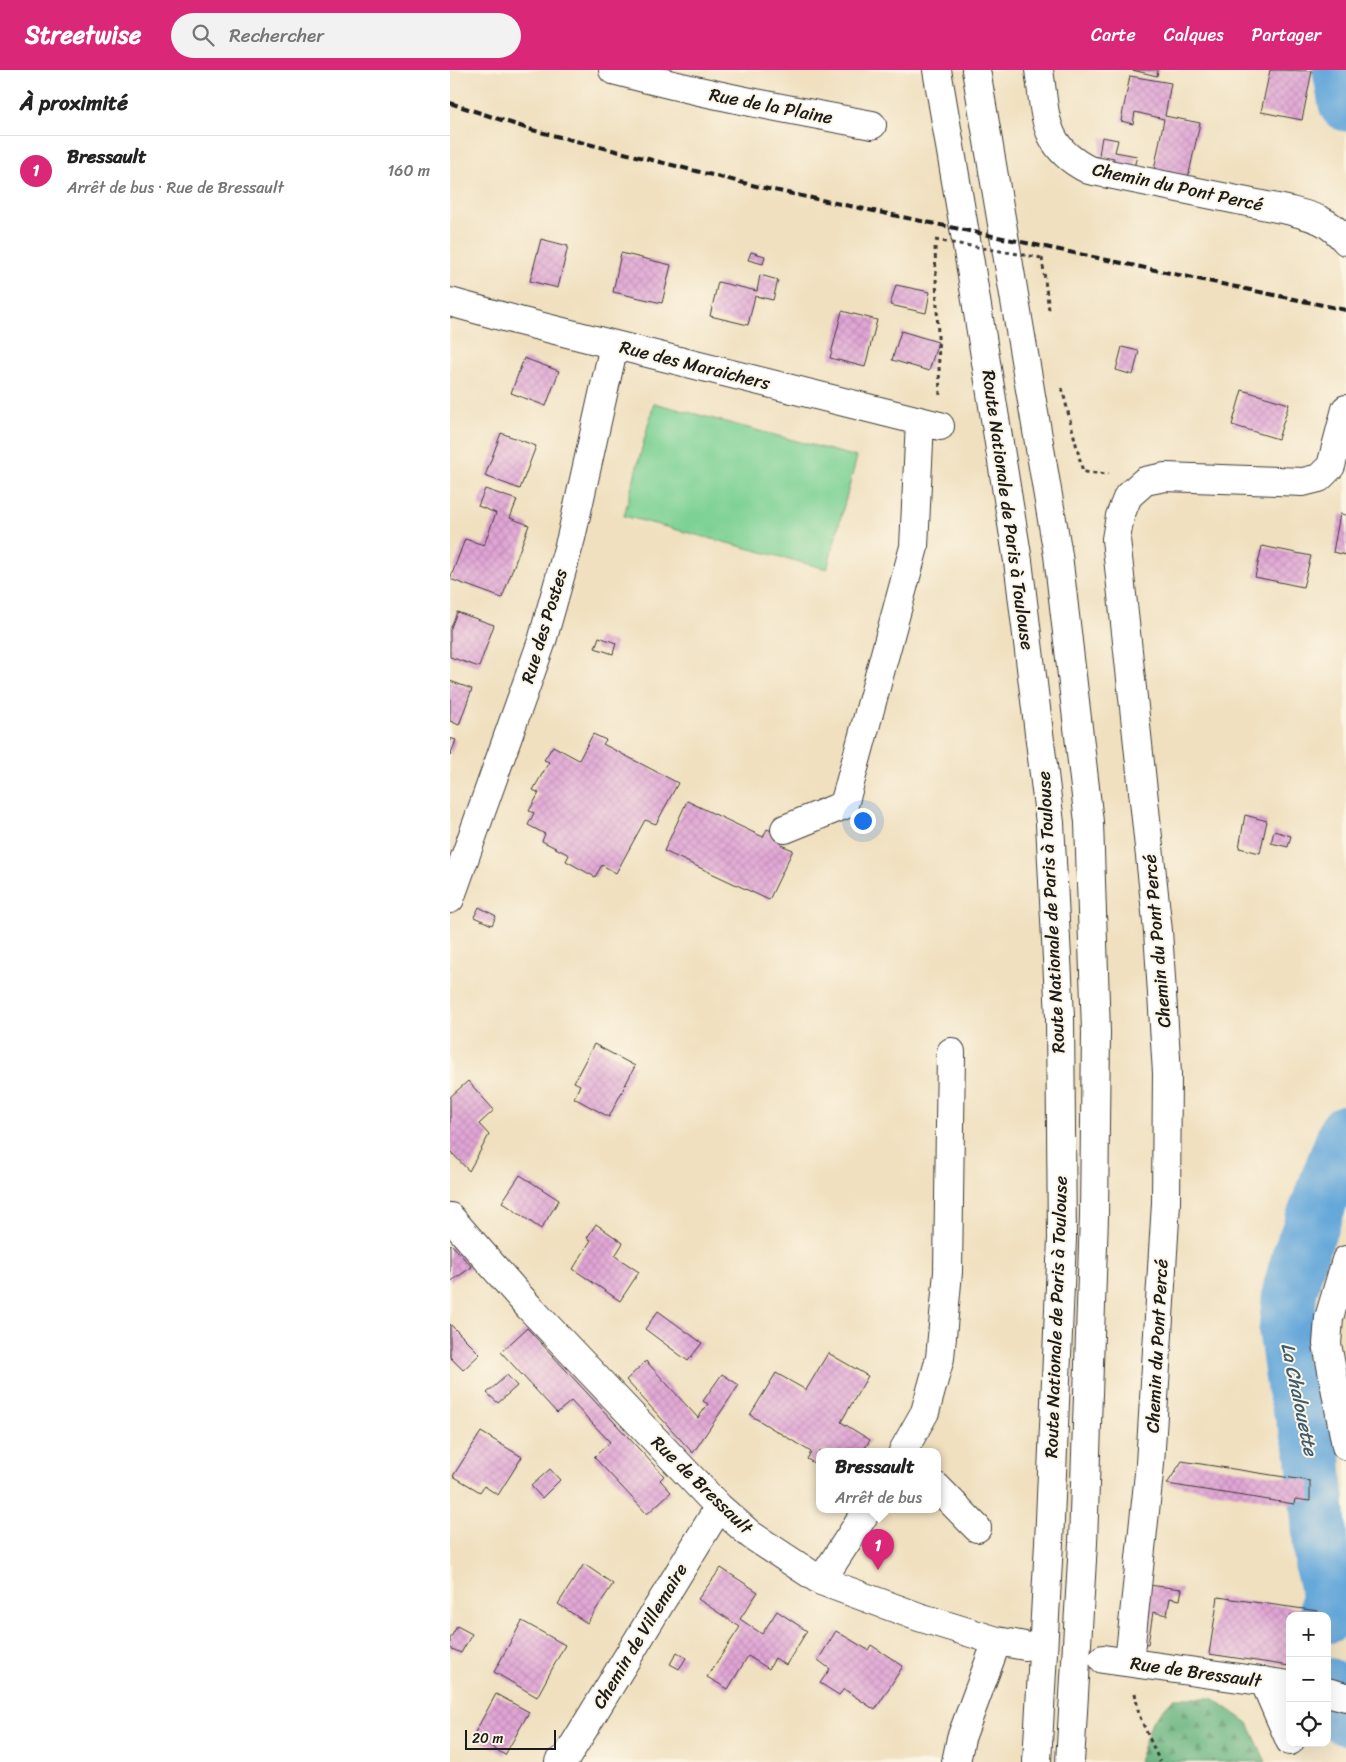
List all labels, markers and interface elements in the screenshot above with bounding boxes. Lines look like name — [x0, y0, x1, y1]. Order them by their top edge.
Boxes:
search box — [171, 13, 521, 58]
text: Streetwise — [25, 14, 141, 56]
text: Rechercher — [229, 19, 324, 52]
text: Carte — [1091, 19, 1136, 51]
text: Calques — [1164, 19, 1224, 51]
text: Partager — [1252, 19, 1321, 51]
icon: search — [189, 21, 217, 49]
street label: Rue de la Plaine — [706, 78, 836, 134]
text: À proximité — [20, 84, 128, 122]
text: Bressault — [67, 140, 147, 173]
street label: Chemin du Pont Percé — [1090, 153, 1266, 221]
text: 1 — [33, 156, 39, 185]
text: 160 m — [387, 156, 430, 185]
text: Arrêt de bus · Rue de Bressault — [67, 173, 284, 202]
street label: Rue des Maraichers — [616, 331, 774, 399]
street label: Route Nationale de Paris à Toulouse — [972, 368, 1044, 652]
street label: Rue des Postes — [511, 564, 577, 687]
street label: Route Nationale de Paris à Toulouse — [1028, 770, 1074, 1054]
your location — [850, 808, 876, 834]
street label: Chemin du Pont Percé — [1133, 853, 1181, 1029]
street label: Route Nationale de Paris à Toulouse — [1035, 1175, 1077, 1459]
street label: Chemin du Pont Percé — [1136, 1258, 1178, 1434]
water label: La Chalouette — [1271, 1340, 1328, 1460]
street label: Rue de Bressault — [643, 1428, 761, 1543]
popup — [816, 1448, 941, 1513]
text: Bressault — [835, 1450, 915, 1483]
text: Arrêt de bus — [835, 1483, 922, 1512]
pin: 1 — [862, 1529, 894, 1570]
street label: Chemin de Villemaire — [584, 1557, 696, 1715]
map controls — [1286, 1612, 1331, 1747]
button: + — [1286, 1612, 1331, 1657]
street label: Rue de Bressault — [1128, 1647, 1264, 1697]
button: − — [1286, 1657, 1331, 1702]
button: locate — [1286, 1702, 1331, 1747]
text: 20 m — [472, 1726, 503, 1751]
scale bar — [465, 1727, 556, 1750]

